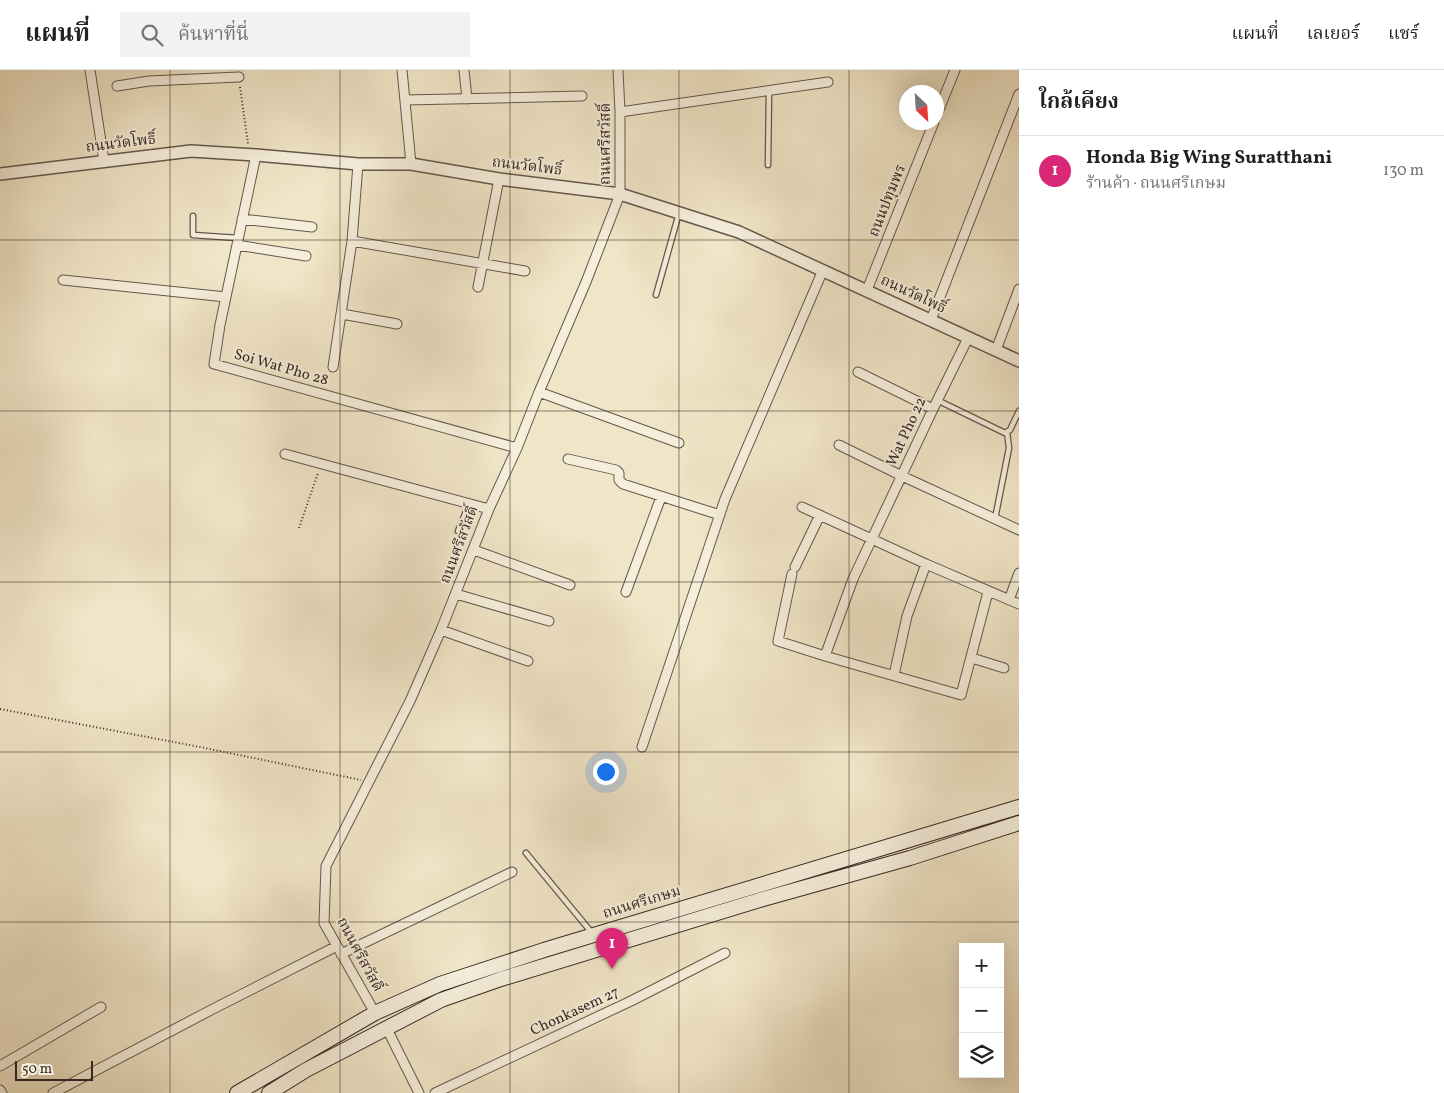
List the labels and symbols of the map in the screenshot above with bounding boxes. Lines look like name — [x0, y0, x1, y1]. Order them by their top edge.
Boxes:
north arrow — [899, 85, 944, 130]
street label: ถนนศรีสวัสดิ์ — [594, 102, 617, 185]
street label: ถนนวัดโพธิ์ — [84, 127, 159, 159]
street label: ถนนวัดโพธิ์ — [491, 150, 565, 182]
street label: ถนนปทุมพร — [864, 162, 912, 240]
street label: ถนนวัดโพธิ์ — [876, 269, 952, 320]
street label: Soi Wat Pho 28 — [231, 345, 331, 391]
street label: Wat Pho 22 — [882, 394, 932, 470]
street label: ถนนศรีสวัสดิ์ — [434, 501, 485, 587]
your location — [593, 759, 619, 785]
street label: ถนนศรีเกษม — [600, 881, 684, 925]
street label: ถนนศรีสวัสดิ์ — [330, 913, 390, 997]
pin: 1 — [596, 928, 628, 969]
street label: Chonkasem 27 — [527, 982, 623, 1042]
scale bar — [15, 1058, 92, 1081]

